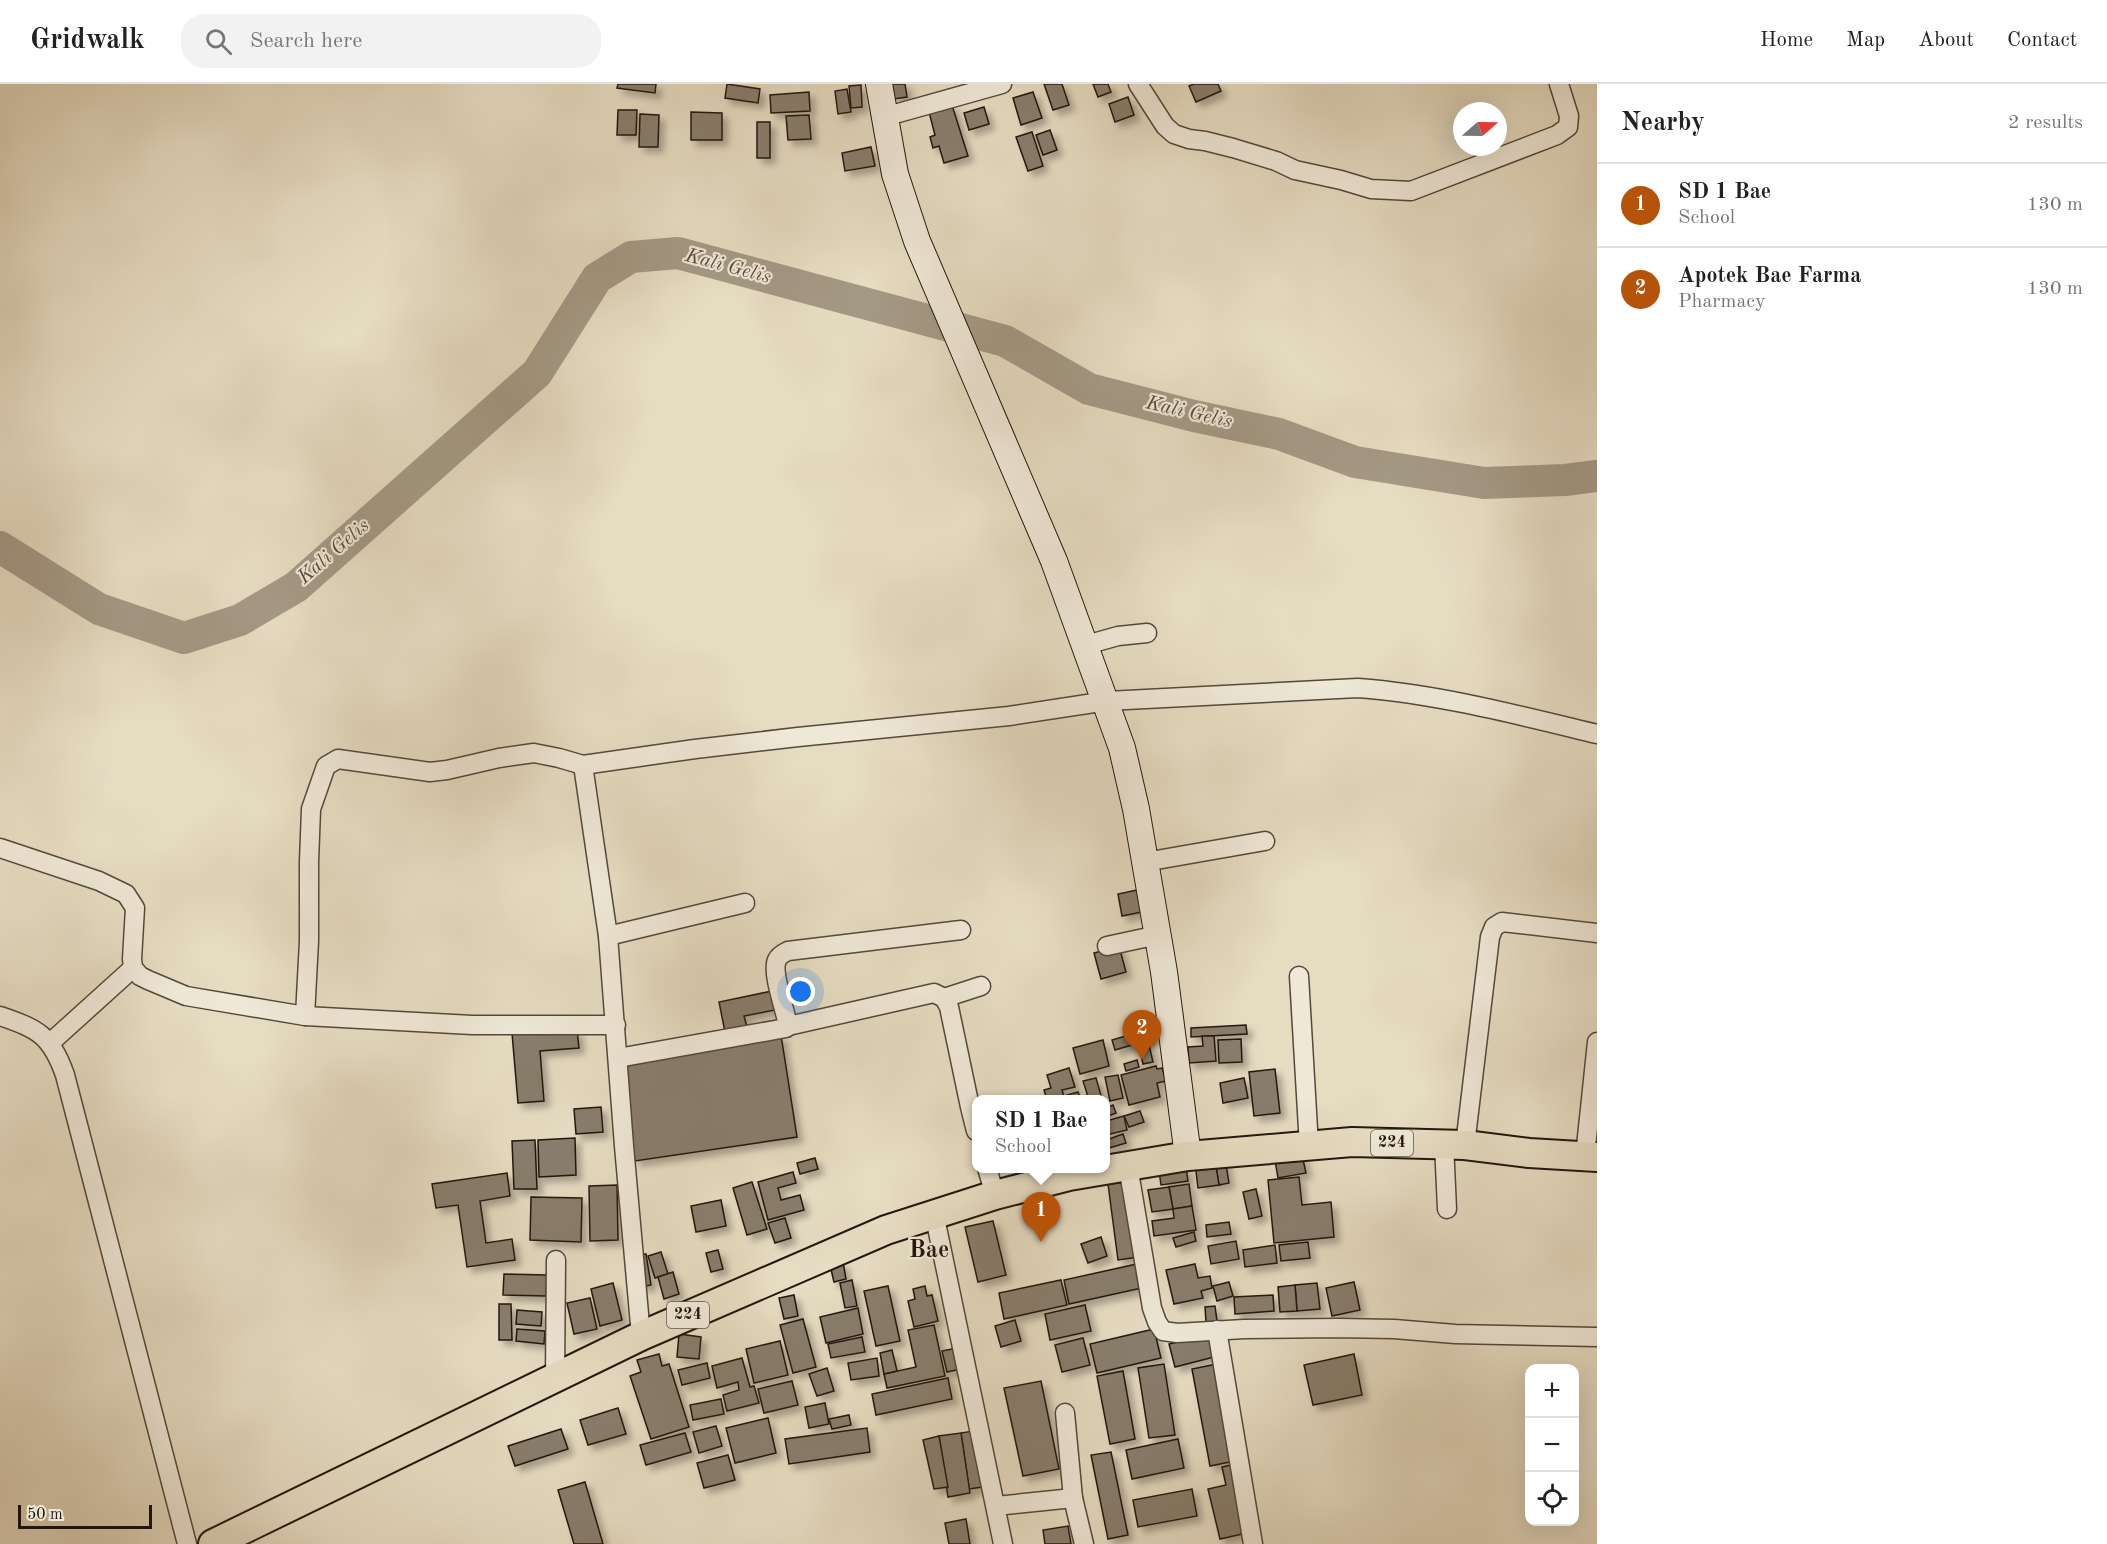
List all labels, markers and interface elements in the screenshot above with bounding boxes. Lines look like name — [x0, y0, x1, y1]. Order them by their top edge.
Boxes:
search box — [181, 14, 601, 68]
icon: search — [202, 25, 235, 58]
text: Gridwalk — [30, 27, 145, 55]
text: Search here — [250, 30, 362, 52]
text: Home — [1760, 30, 1813, 51]
text: Map — [1846, 30, 1885, 51]
text: About — [1918, 30, 1974, 51]
text: Contact — [2007, 30, 2077, 51]
north arrow — [1453, 102, 1507, 156]
text: Nearby — [1621, 110, 1705, 136]
text: 2 results — [2008, 113, 2083, 133]
text: SD 1 Bae — [1678, 181, 1771, 203]
text: 1 — [1635, 195, 1646, 215]
text: 130 m — [2027, 195, 2083, 215]
text: School — [1678, 208, 1735, 228]
water label: Kali Gelis — [682, 246, 773, 288]
text: Apotek Bae Farma — [1678, 265, 1861, 287]
text: 2 — [1635, 279, 1646, 299]
text: 130 m — [2027, 279, 2083, 299]
text: Pharmacy — [1678, 292, 1766, 312]
water label: Kali Gelis — [1143, 393, 1234, 433]
water label: Kali Gelis — [294, 516, 374, 589]
your location — [786, 977, 815, 1006]
pin: 2 — [1122, 1010, 1162, 1060]
popup — [972, 1095, 1110, 1173]
text: SD 1 Bae — [994, 1110, 1088, 1132]
road number: 224 — [1371, 1130, 1413, 1156]
text: School — [994, 1137, 1052, 1157]
pin: 1 — [1022, 1192, 1060, 1242]
district label: Bae — [909, 1239, 949, 1263]
road number: 224 — [667, 1302, 709, 1328]
map controls — [1525, 1364, 1579, 1526]
button: + — [1525, 1364, 1579, 1418]
button: − — [1525, 1418, 1579, 1472]
button: locate — [1525, 1472, 1579, 1526]
scale bar — [18, 1502, 152, 1530]
text: 50 m — [27, 1507, 63, 1523]

